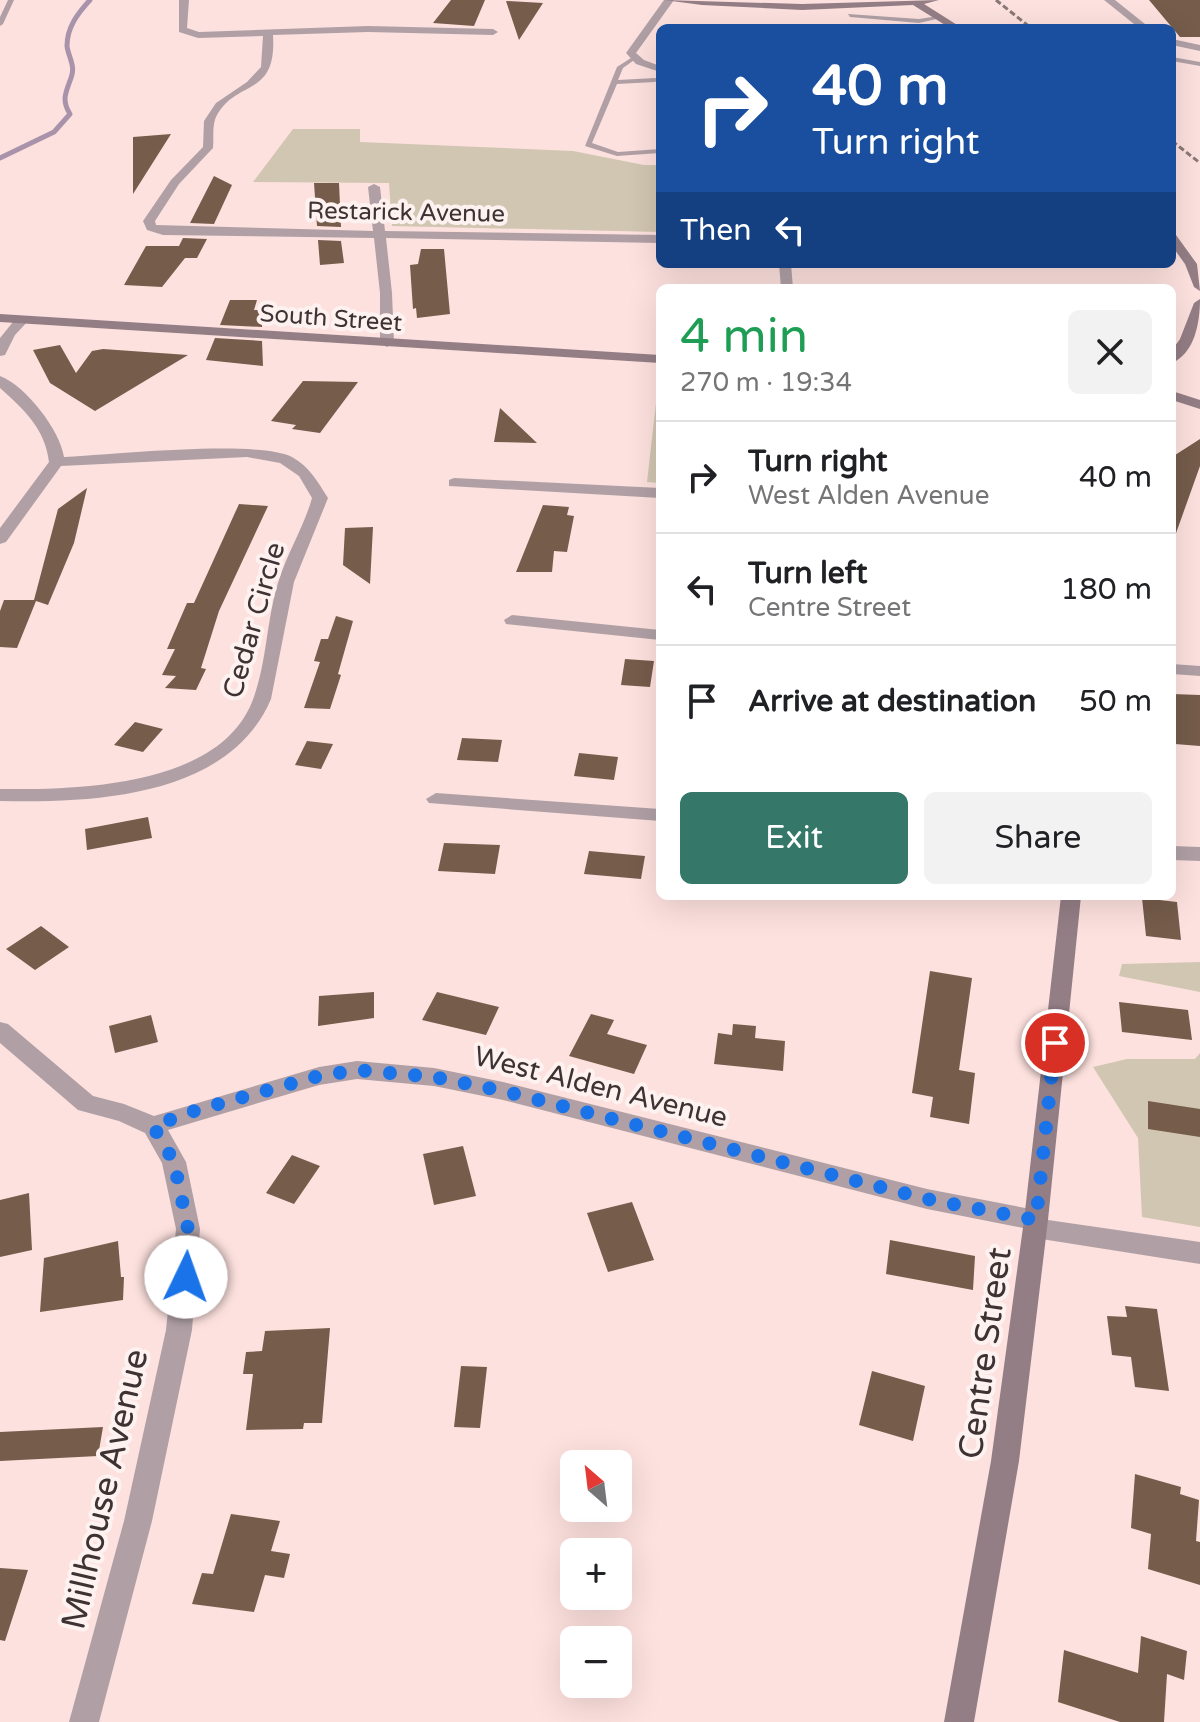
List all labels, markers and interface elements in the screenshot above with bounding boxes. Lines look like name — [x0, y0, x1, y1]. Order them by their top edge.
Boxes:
text: 40 m — [812, 53, 948, 120]
icon: right — [680, 56, 784, 160]
text: Turn right — [812, 121, 979, 164]
street label: Restarick Avenue — [307, 196, 505, 229]
icon: left — [768, 208, 812, 252]
text: Then — [680, 212, 752, 249]
street label: South Street — [259, 299, 403, 338]
text: 4 min — [680, 308, 808, 366]
button: close — [1068, 310, 1152, 394]
text: 270 m · 19:34 — [680, 367, 852, 398]
text: Turn right — [748, 443, 888, 480]
icon: right — [680, 455, 724, 499]
text: 40 m — [1079, 459, 1152, 496]
text: West Alden Avenue — [748, 480, 989, 511]
street label: Cedar Circle — [215, 538, 292, 702]
text: Turn left — [748, 555, 867, 592]
icon: left — [680, 567, 724, 611]
text: 180 m — [1060, 571, 1152, 608]
text: Centre Street — [748, 592, 911, 623]
icon: arrive — [680, 679, 724, 723]
text: Arrive at destination — [748, 683, 1036, 720]
text: 50 m — [1079, 683, 1152, 720]
button: Exit — [680, 792, 908, 884]
button: Share — [924, 792, 1152, 884]
pin — [1021, 1009, 1089, 1077]
icon: arrive — [1033, 1021, 1077, 1065]
street label: West Alden Avenue — [471, 1039, 731, 1135]
position arrow — [144, 1235, 228, 1319]
street label: Centre Street — [950, 1245, 1021, 1462]
street label: Millhouse Avenue — [53, 1345, 158, 1633]
north arrow — [560, 1450, 632, 1522]
map controls — [560, 1450, 632, 1698]
button: + — [560, 1538, 632, 1610]
button: − — [560, 1626, 632, 1698]

